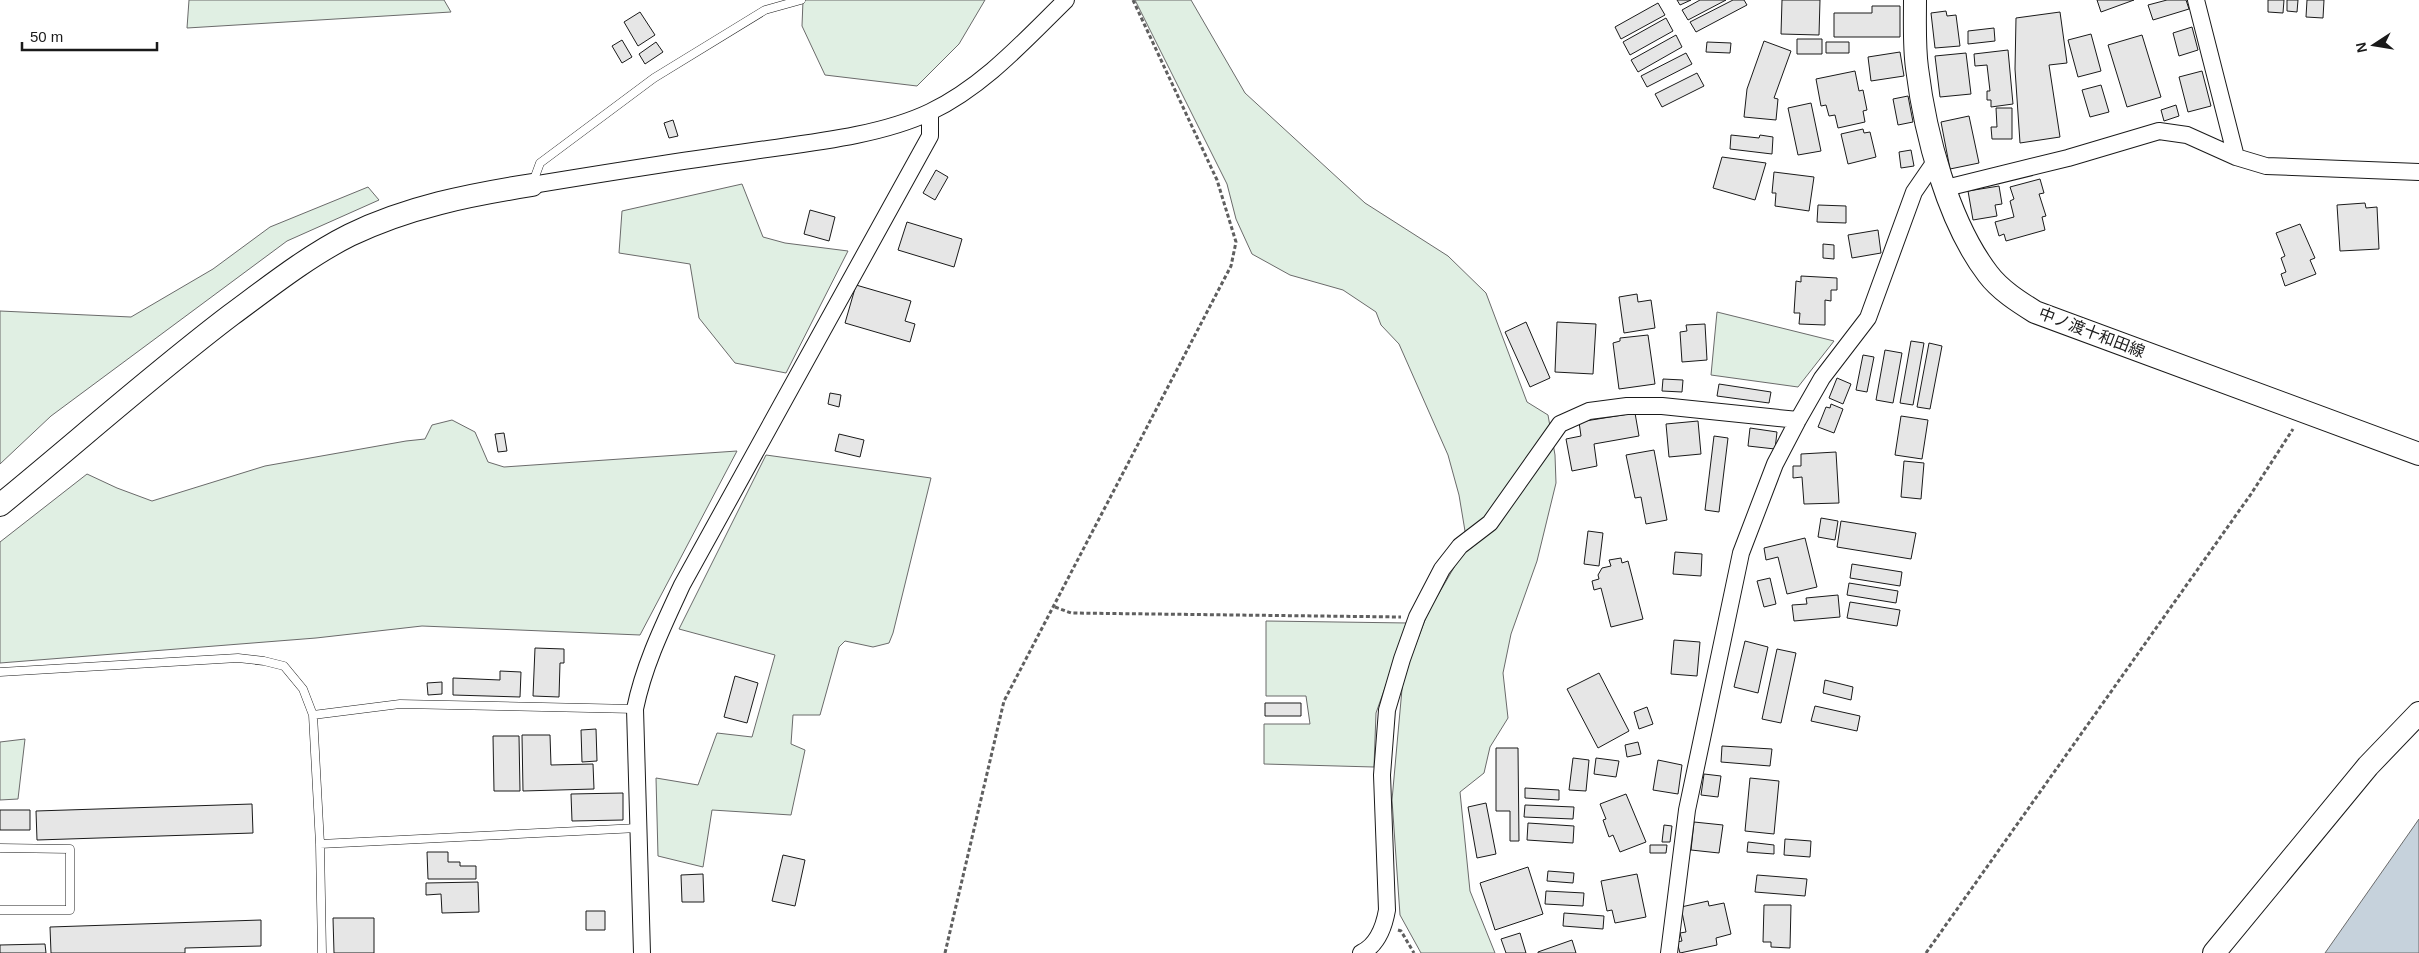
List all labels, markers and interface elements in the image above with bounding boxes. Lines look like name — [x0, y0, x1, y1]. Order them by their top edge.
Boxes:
scale bar — [22, 20, 158, 52]
north arrow — [2349, 20, 2399, 70]
text: 50 m — [30, 28, 63, 45]
text: N — [2352, 41, 2370, 54]
street label: 中ノ渡十和田線 — [2036, 304, 2147, 360]

